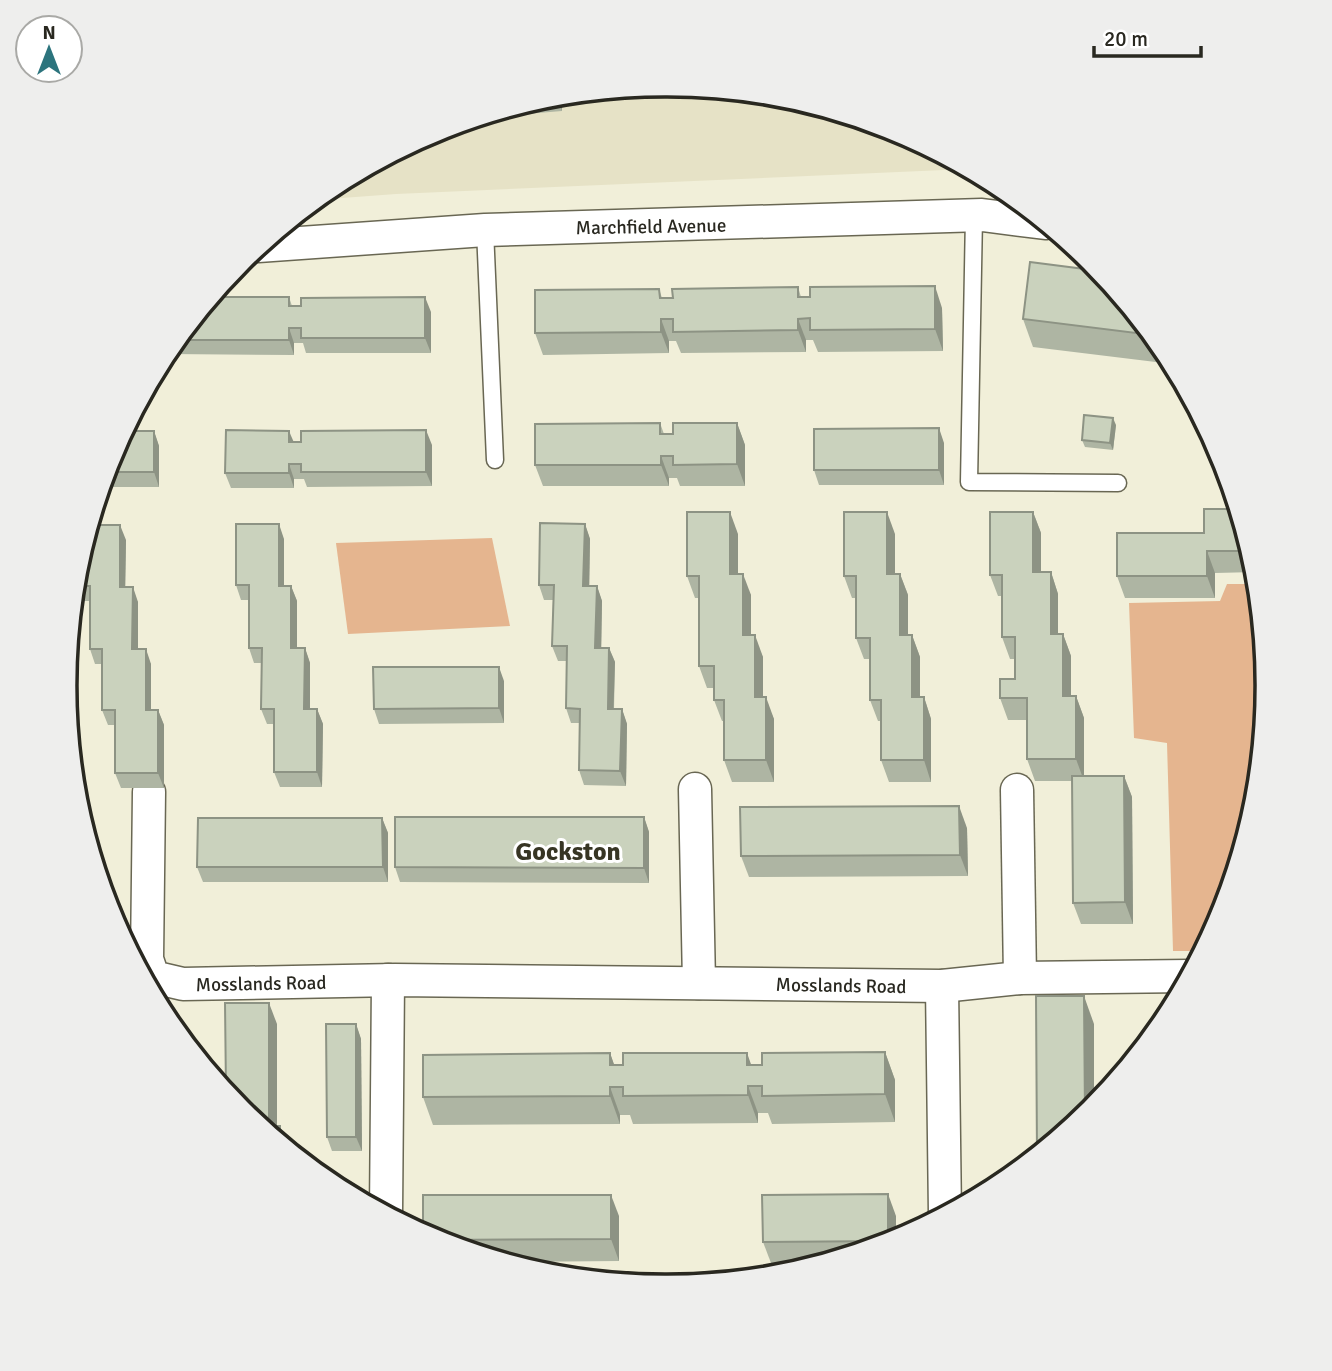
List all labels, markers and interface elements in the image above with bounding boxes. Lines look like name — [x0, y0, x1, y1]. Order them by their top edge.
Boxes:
north arrow — [14, 14, 84, 84]
scale bar — [1094, 14, 1201, 58]
text: N — [42, 21, 56, 45]
text: 20 m — [1104, 26, 1148, 52]
street label: Marchfield Avenue — [576, 214, 727, 240]
district label: Gockston — [515, 836, 621, 868]
street label: Mosslands Road — [195, 971, 327, 997]
street label: Mosslands Road — [775, 973, 907, 999]

